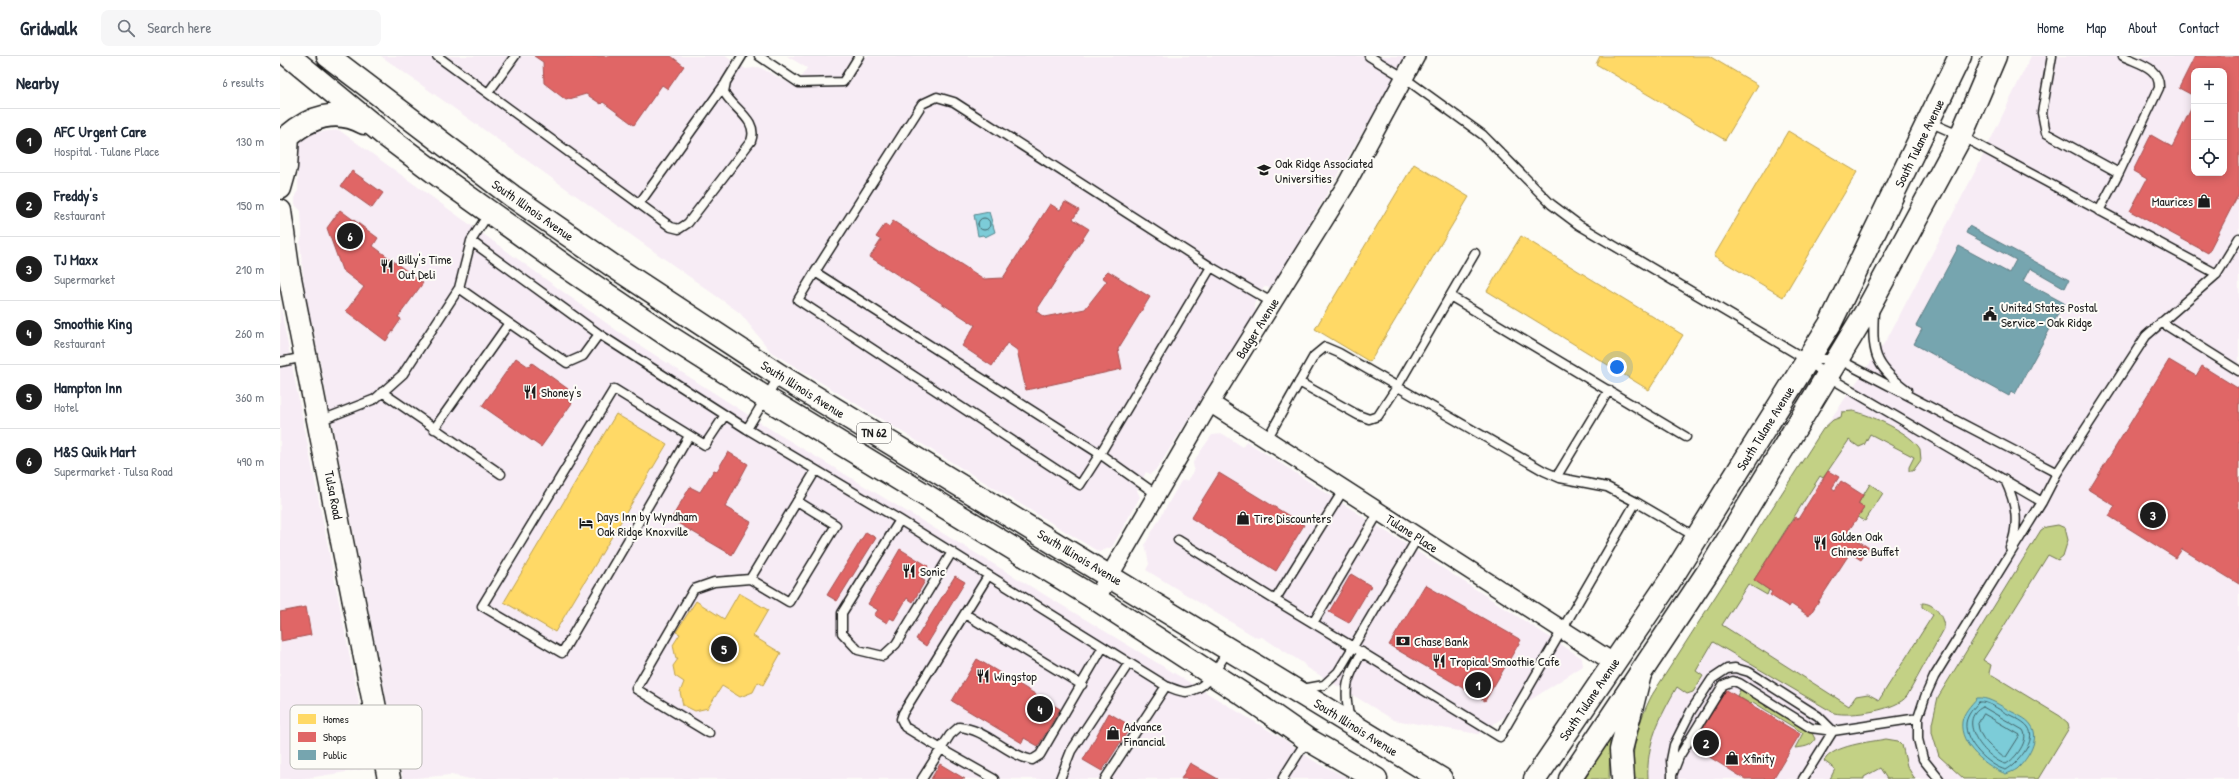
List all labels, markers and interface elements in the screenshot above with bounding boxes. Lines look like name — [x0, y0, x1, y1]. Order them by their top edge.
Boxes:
search box — [101, 10, 381, 46]
text: Gridwalk — [20, 15, 77, 41]
icon: search — [115, 17, 137, 39]
text: Search here — [147, 17, 211, 38]
text: Home — [2037, 18, 2064, 37]
text: Map — [2086, 18, 2106, 37]
text: About — [2128, 18, 2157, 37]
text: Contact — [2179, 18, 2219, 37]
map controls — [2191, 68, 2227, 176]
button: + — [2191, 68, 2227, 104]
text: Nearby — [16, 71, 59, 94]
text: 6 results — [223, 73, 264, 91]
street label: South Tulane Avenue — [1890, 96, 1948, 190]
button: − — [2191, 104, 2227, 140]
text: AFC Urgent Care — [54, 121, 147, 142]
text: 1 — [27, 132, 31, 150]
text: 130 m — [236, 132, 264, 150]
button: locate — [2191, 140, 2227, 176]
text: Hospital · Tulane Place — [54, 142, 159, 160]
place label: Oak Ridge Associated Universities — [1275, 154, 1373, 187]
school or university icon: Oak Ridge Associated Universities — [1256, 162, 1272, 178]
street label: South Illinois Avenue — [489, 175, 577, 245]
text: Freddy's — [54, 185, 98, 206]
place label: Maurices — [2152, 192, 2193, 210]
shop icon: Maurices — [2196, 193, 2212, 209]
text: 2 — [26, 196, 32, 214]
text: 150 m — [236, 196, 264, 214]
text: Restaurant — [54, 206, 105, 224]
pin: 6 — [337, 221, 363, 251]
text: TJ Maxx — [54, 249, 98, 270]
place label: Billy's Time Out Deli — [398, 250, 452, 283]
restaurant icon: Billy's Time Out Deli — [379, 258, 395, 274]
text: 3 — [26, 260, 32, 278]
text: 210 m — [236, 260, 264, 278]
text: Supermarket — [54, 270, 115, 288]
street label: Badger Avenue — [1231, 294, 1283, 362]
place label: United States Postal Service - Oak Ridge — [2001, 298, 2098, 331]
public building icon: United States Postal Service - Oak Ridge — [1982, 306, 1998, 322]
text: Smoothie King — [54, 313, 132, 334]
text: 4 — [27, 324, 31, 342]
text: 260 m — [235, 324, 264, 342]
text: Restaurant — [54, 334, 105, 352]
street label: South Illinois Avenue — [758, 356, 848, 422]
your location — [1607, 357, 1627, 377]
text: Hampton Inn — [54, 377, 122, 398]
street label: South Tulane Avenue — [1732, 382, 1798, 474]
place label: Shoney's — [541, 383, 581, 401]
restaurant icon: Shoney's — [522, 384, 538, 400]
text: 5 — [26, 388, 32, 406]
text: 360 m — [235, 388, 264, 406]
text: Hotel — [54, 398, 78, 416]
road number: TN 62 — [857, 423, 891, 443]
text: M&S Quik Mart — [54, 441, 136, 462]
text: 6 — [26, 452, 32, 470]
text: 490 m — [237, 452, 264, 470]
text: Supermarket · Tulsa Road — [54, 462, 173, 480]
street label: Tulsa Road — [320, 469, 348, 521]
pin: 3 — [2140, 500, 2166, 530]
place label: Days Inn by Wyndham Oak Ridge Knoxville — [597, 507, 697, 540]
place label: Tire Discounters — [1254, 509, 1331, 527]
street label: Tulane Place — [1382, 509, 1442, 557]
shop icon: Tire Discounters — [1235, 510, 1251, 526]
hotel icon: Days Inn by Wyndham Oak Ridge Knoxville — [578, 515, 594, 531]
street label: South Illinois Avenue — [1034, 525, 1126, 589]
place label: Golden Oak Chinese Buffet — [1831, 527, 1900, 560]
restaurant icon: Golden Oak Chinese Buffet — [1812, 535, 1828, 551]
place label: Sonic — [920, 562, 945, 580]
restaurant icon: Sonic — [901, 563, 917, 579]
place label: Chase Bank — [1414, 632, 1468, 650]
bank icon: Chase Bank — [1395, 633, 1411, 649]
pin: 5 — [711, 634, 737, 664]
place label: Tropical Smoothie Cafe — [1450, 652, 1560, 670]
restaurant icon: Tropical Smoothie Cafe — [1431, 653, 1447, 669]
street label: South Tulane Avenue — [1555, 654, 1623, 744]
place label: Wingstop — [994, 667, 1037, 685]
restaurant icon: Wingstop — [975, 668, 991, 684]
pin: 1 — [1465, 670, 1491, 700]
pin: 4 — [1027, 694, 1053, 724]
street label: South Illinois Avenue — [1311, 694, 1401, 760]
legend — [290, 705, 422, 769]
text: Homes — [323, 712, 349, 726]
place label: Advance Financial — [1123, 717, 1166, 750]
shop icon: Advance Financial — [1105, 725, 1121, 741]
pin: 2 — [1693, 728, 1719, 758]
text: Shops — [323, 730, 346, 744]
text: Public — [323, 748, 348, 762]
place label: Xfinity — [1743, 749, 1775, 767]
shop icon: Xfinity — [1724, 750, 1740, 766]

